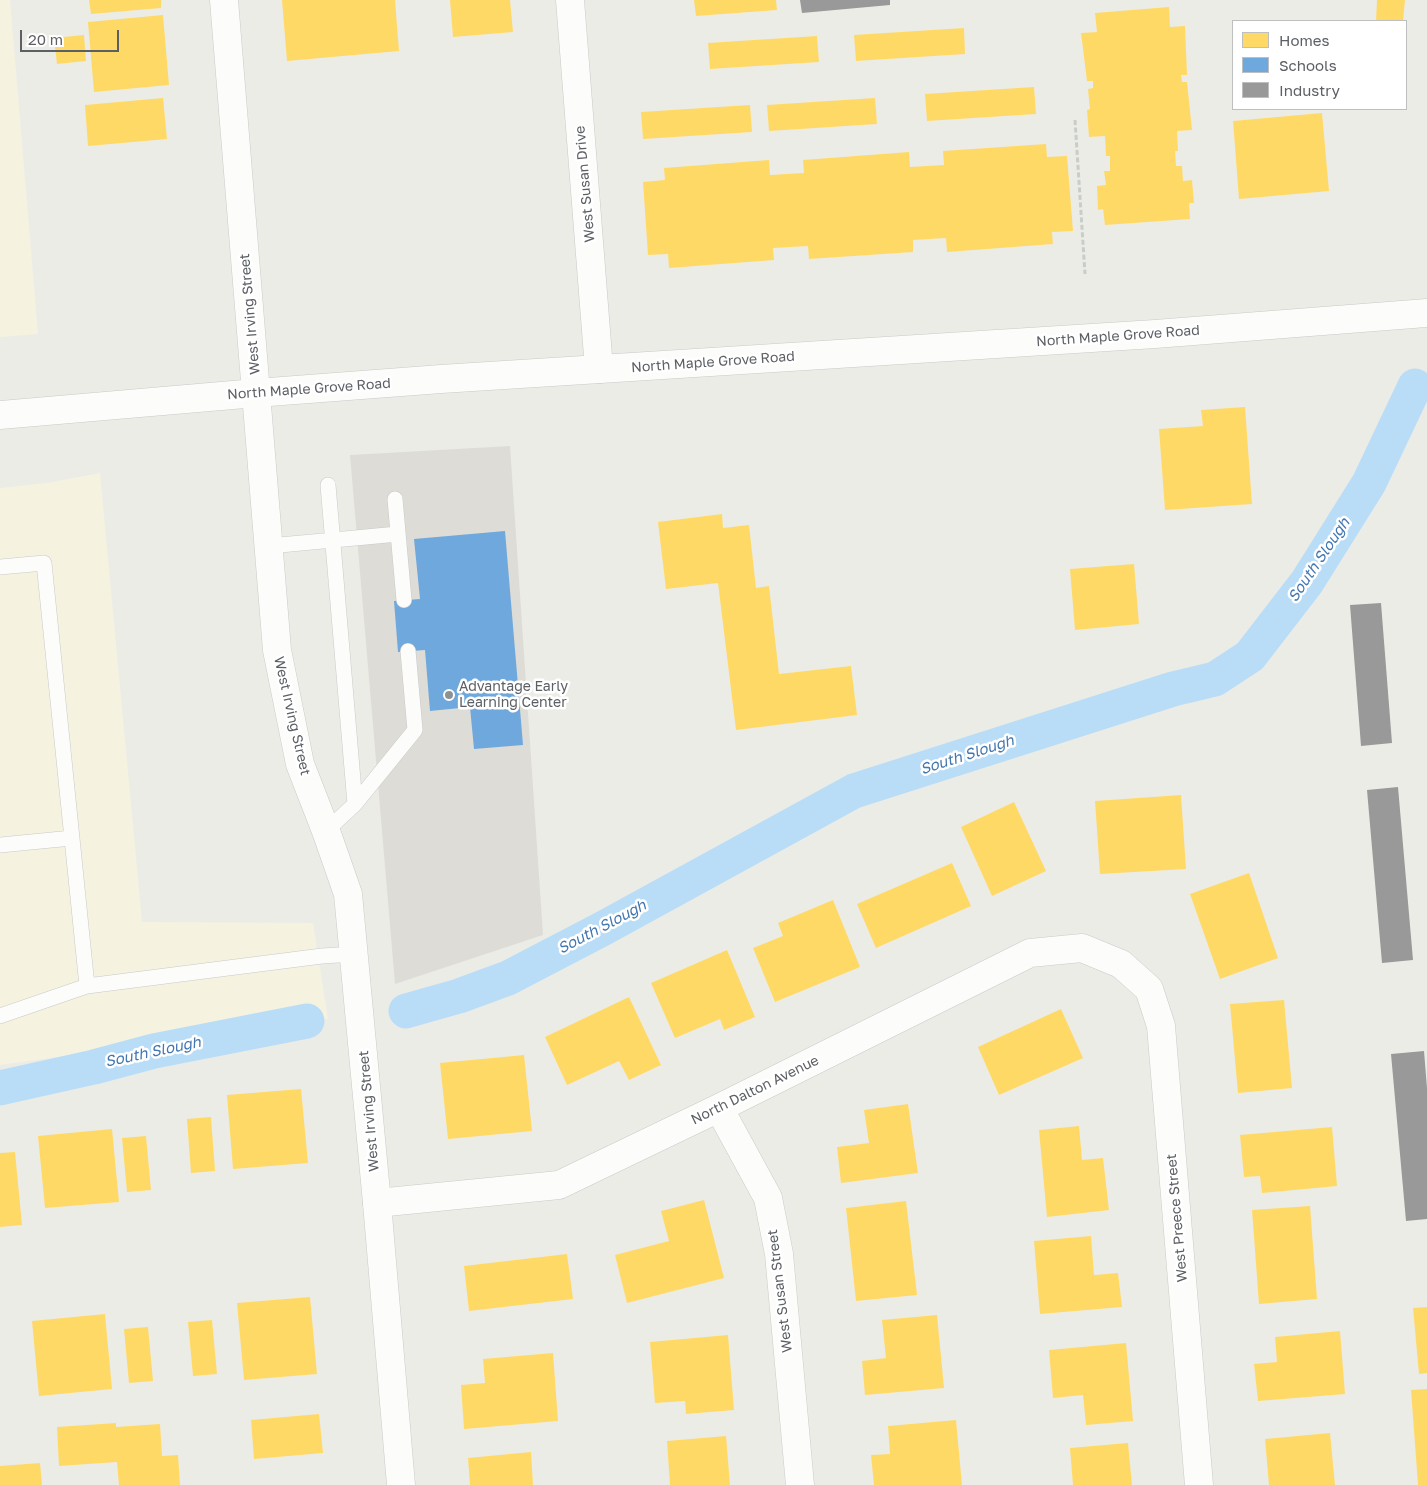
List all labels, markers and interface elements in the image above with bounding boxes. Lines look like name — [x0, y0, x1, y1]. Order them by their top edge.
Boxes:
scale bar — [22, 20, 121, 52]
legend — [1232, 20, 1407, 110]
text: 20 m — [28, 30, 63, 48]
text: Homes — [1279, 31, 1329, 49]
text: Schools — [1279, 56, 1337, 74]
text: Industry — [1279, 81, 1340, 99]
street label: West Susan Drive — [572, 125, 598, 243]
street label: West Irving Street — [236, 253, 264, 375]
street label: North Maple Grove Road — [1036, 322, 1200, 350]
street label: North Maple Grove Road — [631, 348, 795, 376]
street label: North Maple Grove Road — [227, 375, 391, 403]
water label: South Slough — [1284, 515, 1354, 605]
street label: West Irving Street — [270, 655, 314, 777]
place label: Advantage Early Learning Center — [459, 679, 568, 712]
marker: Advantage Early Learning Center — [443, 689, 455, 701]
water label: South Slough — [918, 731, 1016, 779]
water label: South Slough — [555, 896, 649, 958]
water label: South Slough — [103, 1033, 203, 1071]
street label: West Irving Street — [355, 1050, 383, 1172]
street label: North Dalton Avenue — [688, 1052, 822, 1128]
street label: West Preece Street — [1163, 1153, 1191, 1283]
street label: West Susan Street — [764, 1229, 796, 1353]

